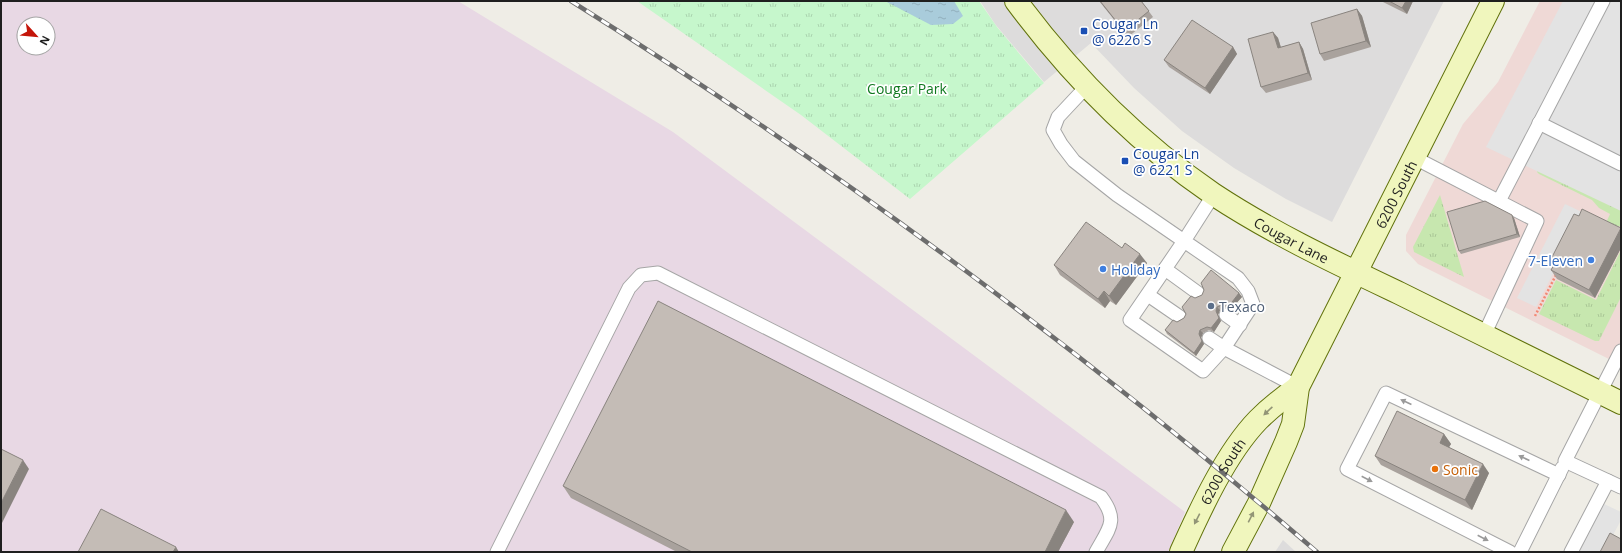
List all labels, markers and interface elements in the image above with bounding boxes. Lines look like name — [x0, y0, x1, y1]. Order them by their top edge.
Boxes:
place label: Cougar Ln @ 6226 S — [1092, 14, 1158, 49]
north arrow — [16, 16, 56, 56]
marker: Cougar Ln @ 6226 S — [1079, 26, 1089, 36]
text: N — [37, 33, 54, 48]
park label: Cougar Park — [867, 79, 948, 98]
place label: Cougar Ln @ 6221 S — [1133, 144, 1199, 179]
marker: Cougar Ln @ 6221 S — [1120, 156, 1130, 166]
street label: 6200 South — [1370, 157, 1421, 231]
street label: Cougar Lane — [1251, 212, 1332, 267]
place label: 7-Eleven — [1528, 251, 1583, 270]
marker: 7-Eleven — [1586, 255, 1596, 265]
place label: Holiday — [1111, 260, 1161, 279]
marker: Holiday — [1098, 264, 1108, 274]
place label: Texaco — [1219, 297, 1265, 316]
marker: Texaco — [1206, 301, 1216, 311]
one-way arrow — [1400, 399, 1412, 405]
one-way arrow — [1263, 406, 1273, 416]
street label: 6200 South — [1195, 434, 1249, 508]
one-way arrow — [1518, 455, 1529, 461]
place label: Sonic — [1443, 460, 1478, 479]
marker: Sonic — [1430, 464, 1440, 474]
one-way arrow — [1362, 476, 1373, 483]
one-way arrow — [1248, 512, 1254, 523]
one-way arrow — [1194, 513, 1200, 525]
one-way arrow — [1477, 535, 1489, 542]

